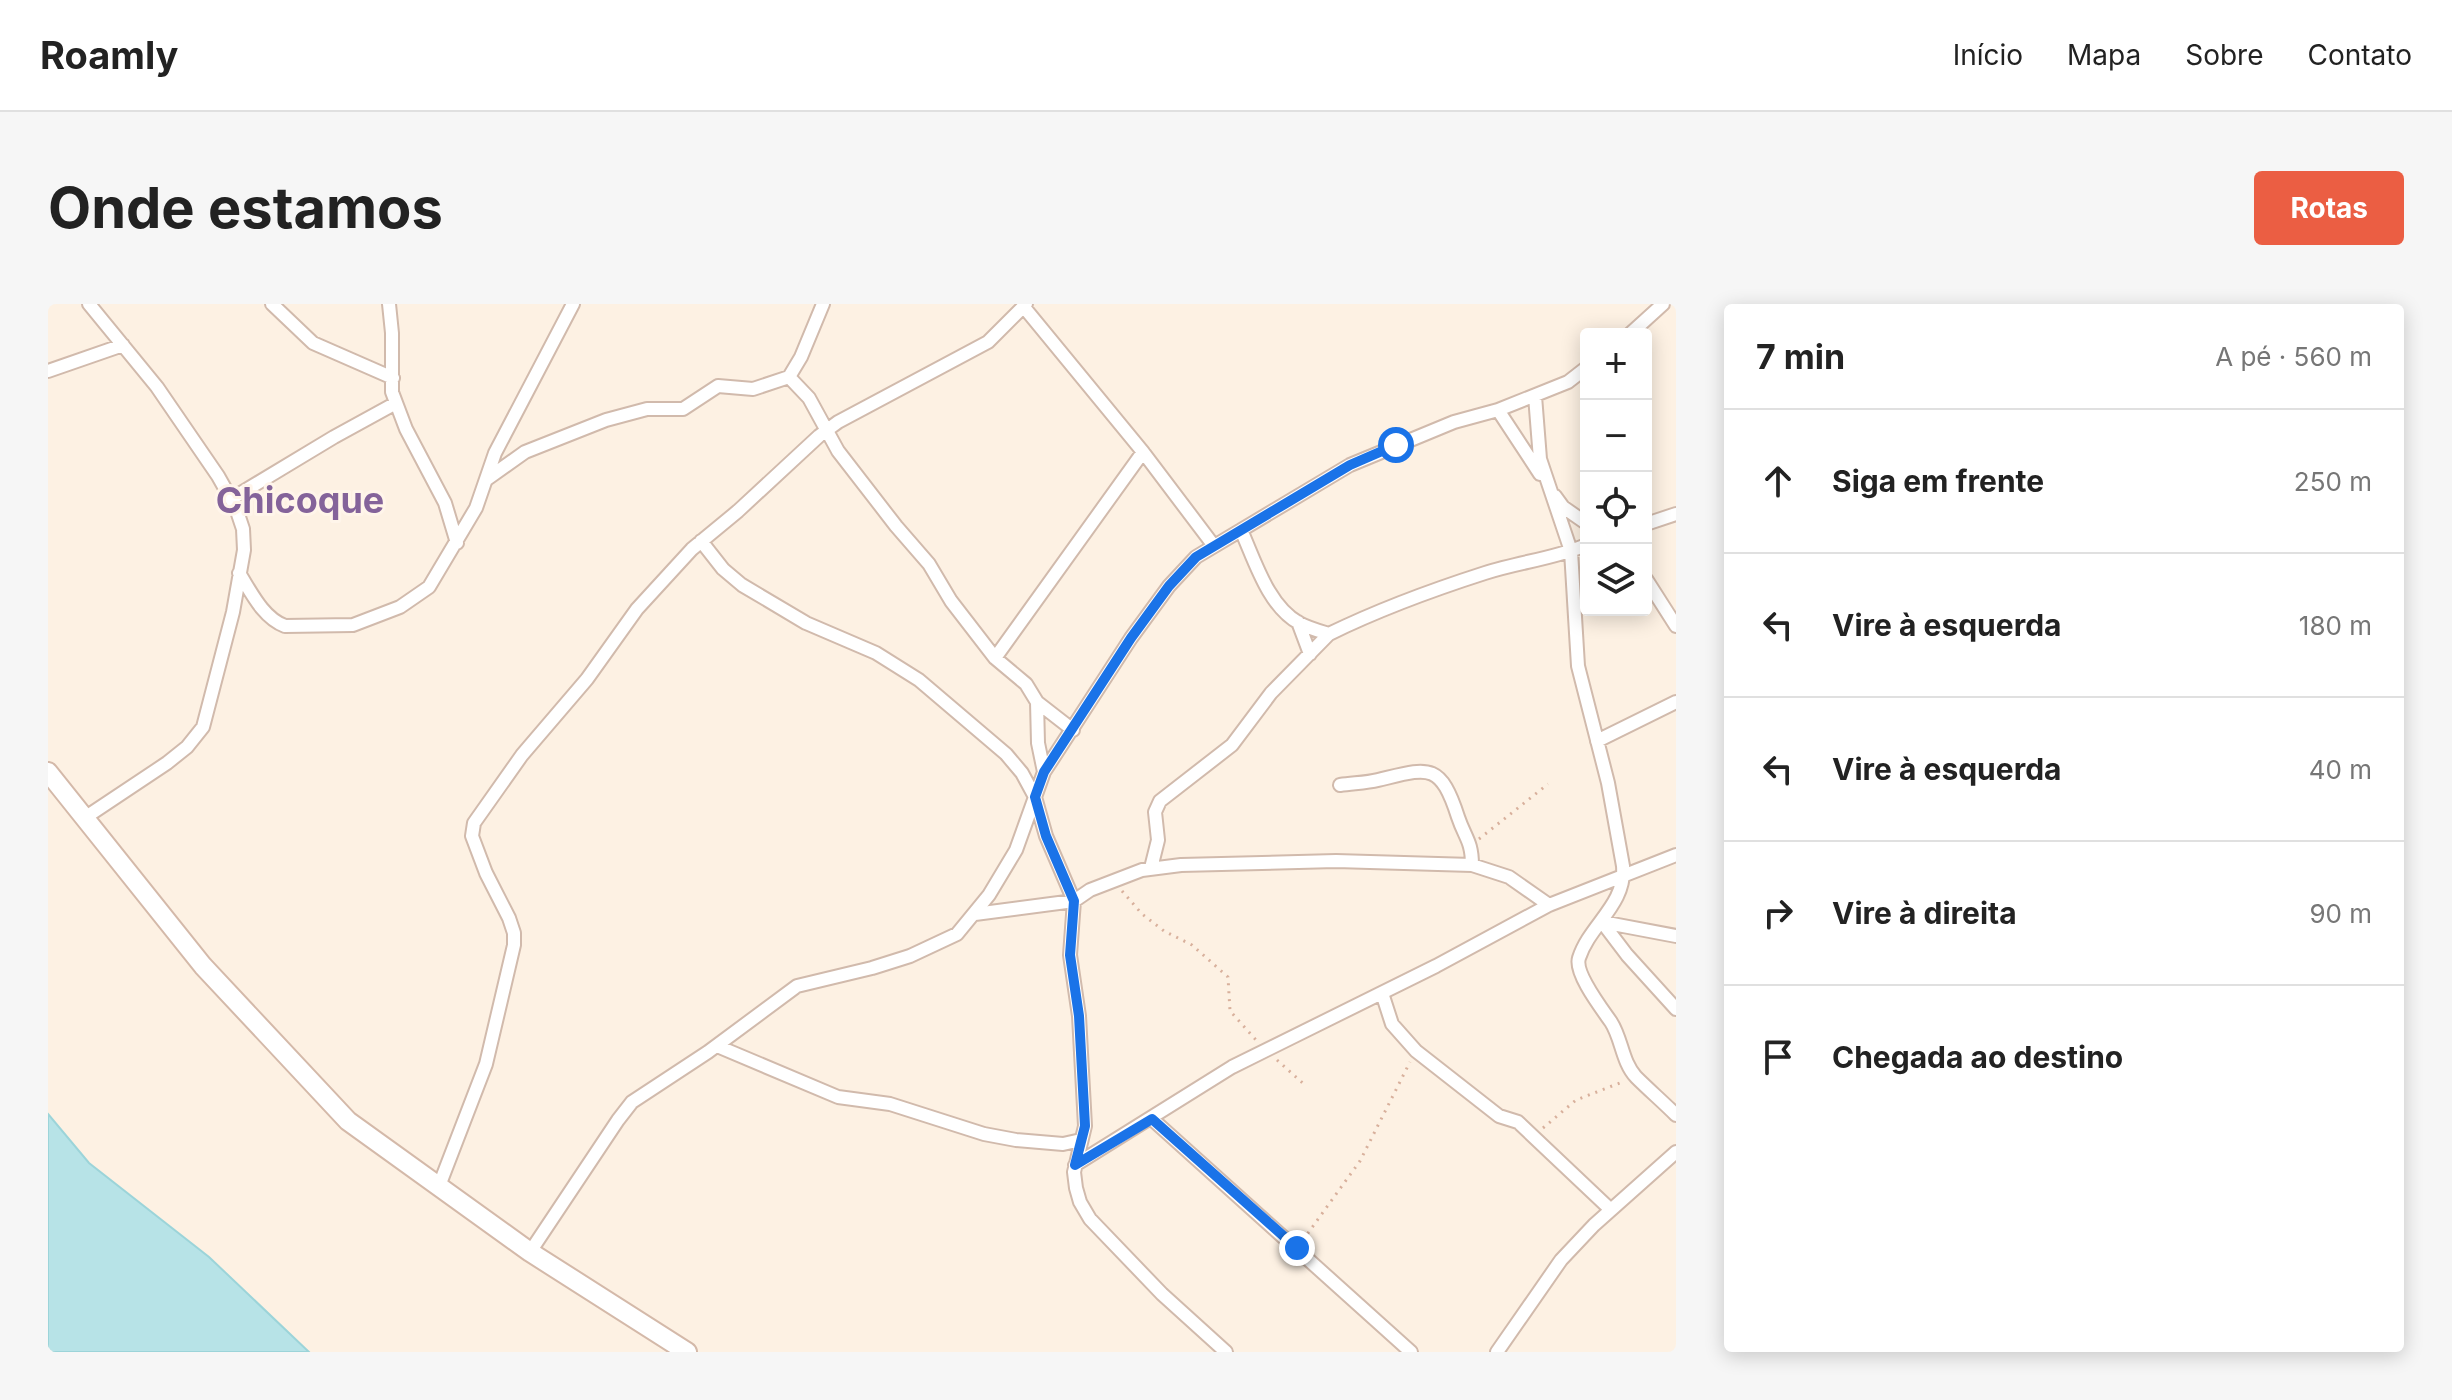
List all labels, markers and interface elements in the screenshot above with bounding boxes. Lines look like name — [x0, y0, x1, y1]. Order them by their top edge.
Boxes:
text: Roamly — [40, 32, 178, 78]
text: Início — [1953, 38, 2023, 72]
text: Mapa — [2067, 38, 2141, 72]
text: Sobre — [2185, 38, 2264, 72]
text: Contato — [2308, 38, 2412, 72]
button: Rotas — [2254, 171, 2404, 245]
text: Onde estamos — [48, 174, 443, 242]
map controls — [1580, 328, 1652, 616]
button: + — [1580, 328, 1652, 400]
text: 7 min — [1756, 336, 1845, 377]
text: A pé · 560 m — [2215, 341, 2372, 372]
button: − — [1580, 400, 1652, 472]
route start — [1378, 427, 1414, 463]
icon: ahead — [1756, 459, 1800, 503]
text: Siga em frente — [1832, 463, 2044, 499]
text: 250 m — [2294, 466, 2372, 497]
button: locate — [1580, 472, 1652, 544]
district label: Chicoque — [216, 478, 384, 522]
button: layers — [1580, 544, 1652, 616]
icon: left — [1756, 603, 1800, 647]
text: Vire à esquerda — [1832, 607, 2061, 643]
text: 180 m — [2299, 610, 2372, 641]
icon: left — [1756, 747, 1800, 791]
text: Vire à esquerda — [1832, 751, 2061, 787]
text: 40 m — [2309, 754, 2372, 785]
icon: right — [1756, 891, 1800, 935]
text: Vire à direita — [1832, 895, 2017, 931]
text: 90 m — [2309, 898, 2372, 929]
icon: arrive — [1756, 1035, 1800, 1079]
text: Chegada ao destino — [1832, 1039, 2123, 1075]
route end — [1279, 1230, 1315, 1266]

